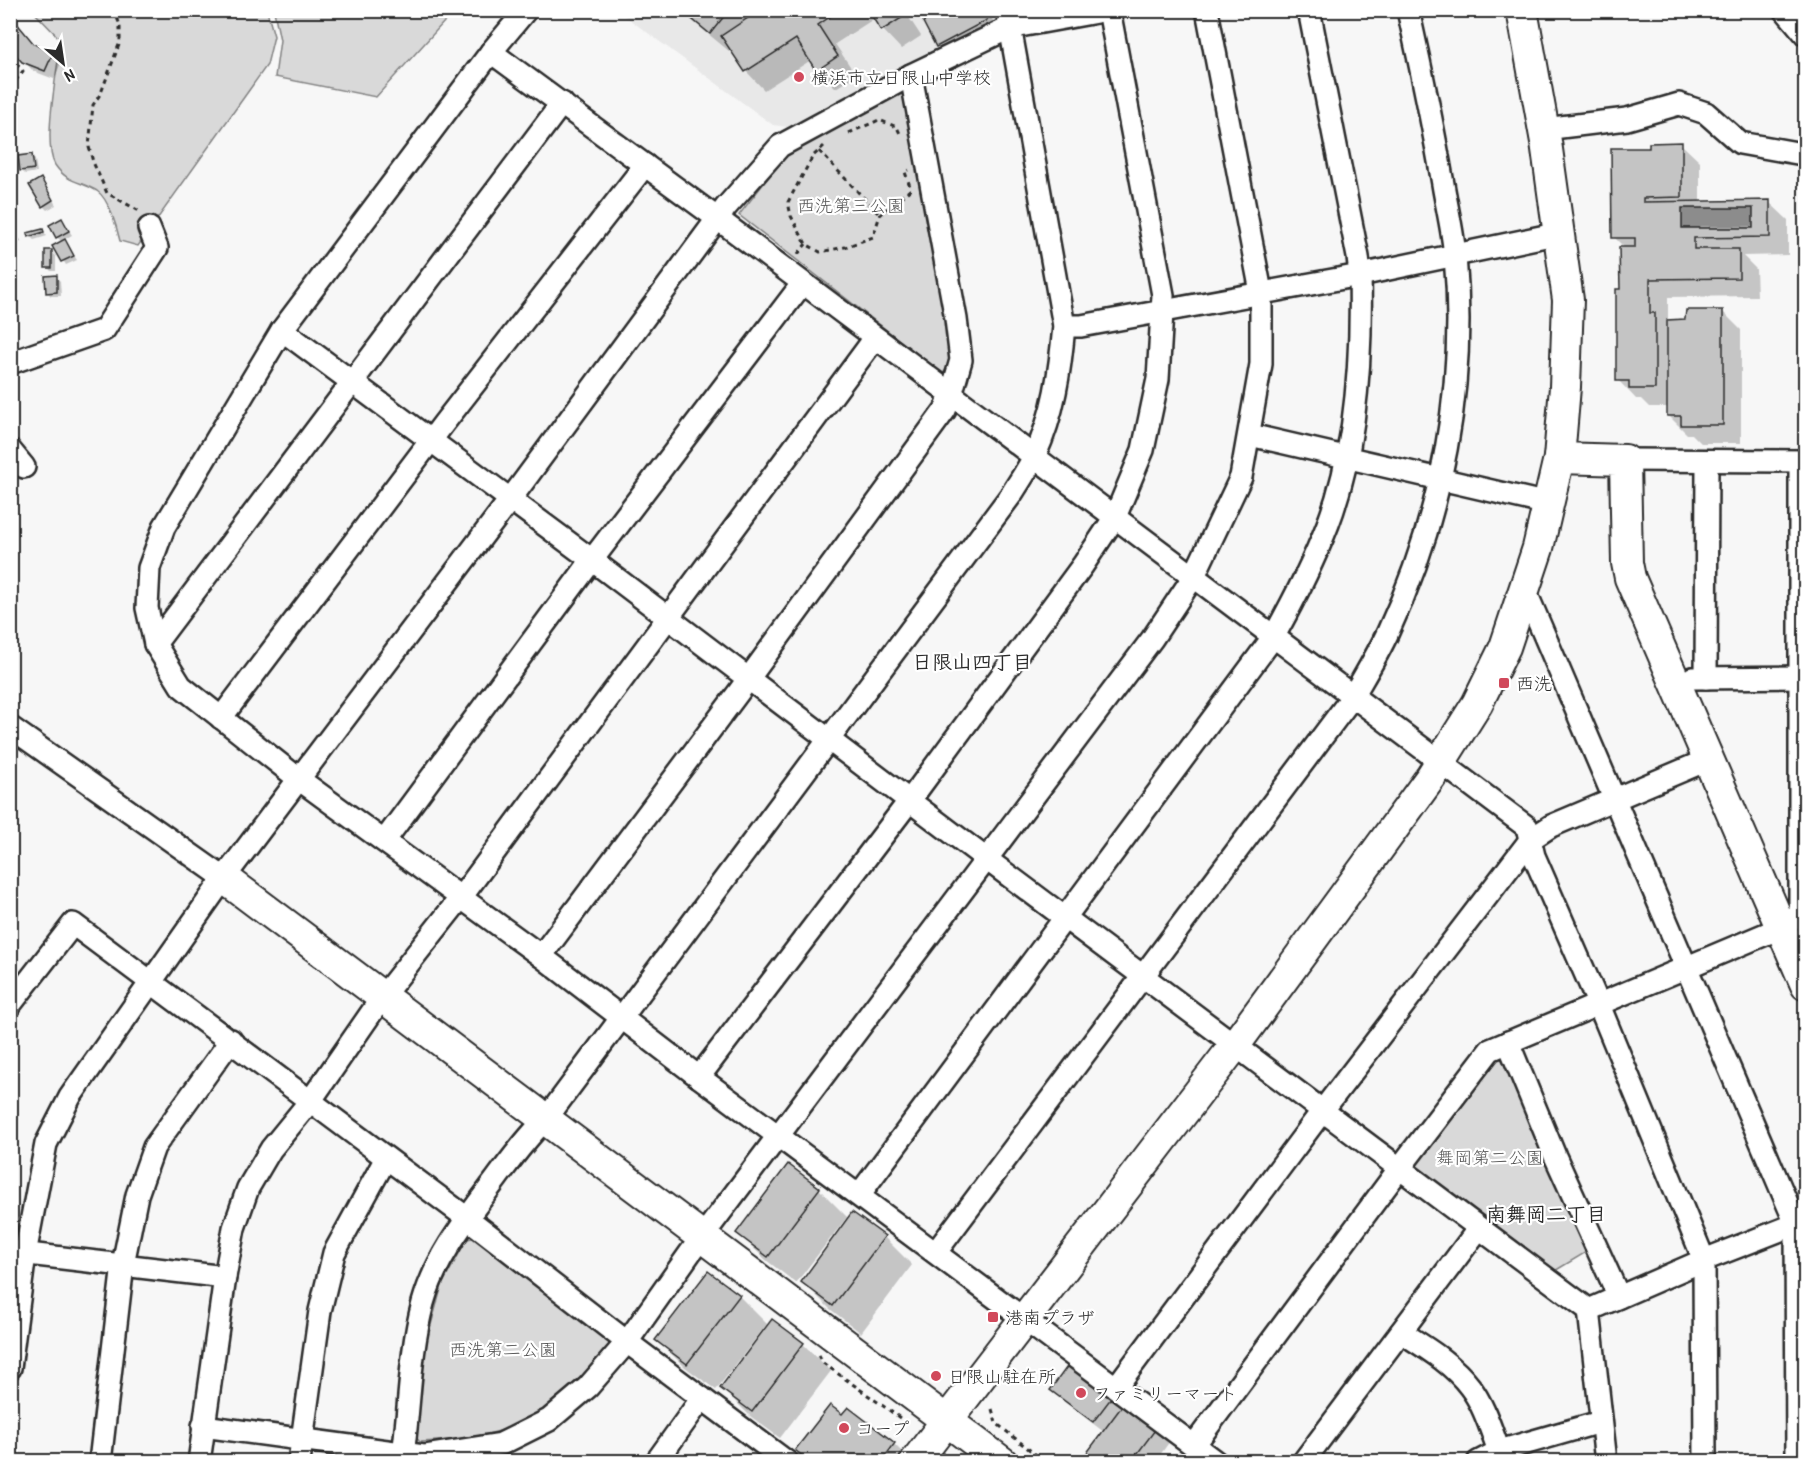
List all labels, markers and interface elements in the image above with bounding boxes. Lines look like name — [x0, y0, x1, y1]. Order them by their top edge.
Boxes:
north arrow — [33, 33, 93, 93]
text: N — [61, 64, 79, 88]
place label: 横浜市立日限山中学校 — [811, 65, 991, 90]
marker: 横浜市立日限山中学校 — [792, 70, 806, 84]
park label: 西洗第三公園 — [797, 193, 905, 218]
district label: 日限山四丁目 — [912, 648, 1032, 675]
place label: 西洗 — [1516, 671, 1552, 696]
marker: 西洗 — [1497, 676, 1511, 690]
park label: 舞岡第二公園 — [1436, 1145, 1544, 1170]
district label: 南舞岡二丁目 — [1486, 1200, 1606, 1227]
place label: 港南プラザ — [1005, 1305, 1095, 1330]
marker: 港南プラザ — [986, 1310, 1000, 1324]
park label: 西洗第二公園 — [449, 1337, 557, 1362]
place label: 日限山駐在所 — [948, 1364, 1056, 1389]
marker: 日限山駐在所 — [929, 1369, 943, 1383]
place label: ファミリーマート — [1093, 1381, 1237, 1406]
marker: ファミリーマート — [1074, 1386, 1088, 1400]
place label: コープ — [856, 1416, 909, 1441]
marker: コープ — [837, 1421, 851, 1435]

